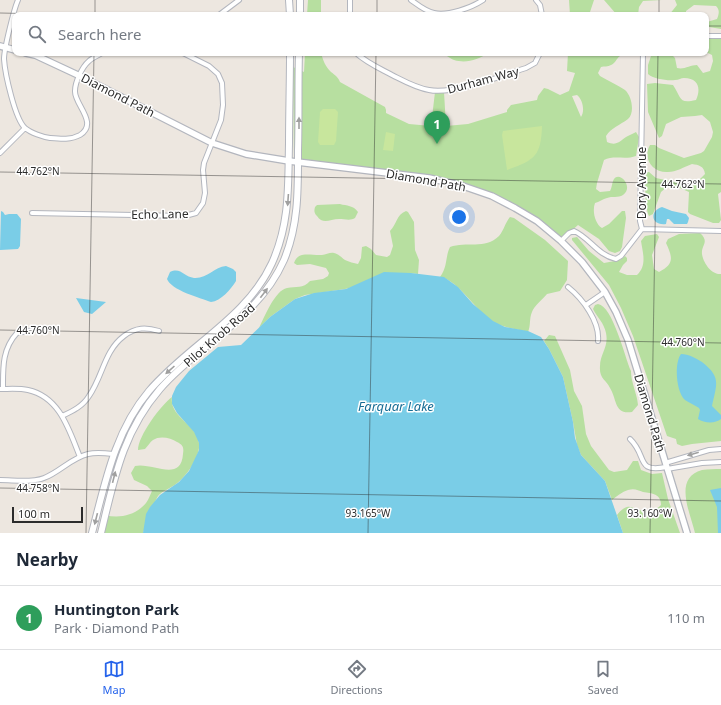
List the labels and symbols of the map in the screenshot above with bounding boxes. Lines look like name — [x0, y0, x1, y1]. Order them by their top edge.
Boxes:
street label: Durham Way — [445, 62, 521, 98]
street label: Diamond Path — [78, 69, 158, 121]
pin: 1 — [424, 111, 450, 144]
one-way arrow — [296, 116, 302, 129]
street label: Dory Avenue — [633, 147, 650, 219]
text: 44.762°N — [16, 164, 60, 178]
street label: Diamond Path — [385, 165, 467, 195]
text: 44.762°N — [661, 177, 705, 191]
one-way arrow — [284, 194, 291, 206]
street label: Echo Lane — [131, 205, 189, 223]
your location — [449, 207, 469, 227]
one-way arrow — [260, 287, 268, 298]
street label: Pilot Knob Road — [180, 299, 258, 371]
text: 44.760°N — [16, 323, 60, 337]
text: 44.760°N — [661, 335, 705, 349]
one-way arrow — [165, 365, 175, 374]
street label: Diamond Path — [630, 372, 670, 454]
water label: Farquar Lake — [358, 397, 434, 415]
one-way arrow — [686, 451, 698, 457]
one-way arrow — [112, 471, 118, 483]
text: 44.758°N — [16, 481, 60, 495]
scale bar — [12, 505, 83, 524]
text: 93.165°W — [346, 506, 391, 520]
text: 93.160°W — [628, 506, 673, 520]
one-way arrow — [93, 513, 99, 525]

